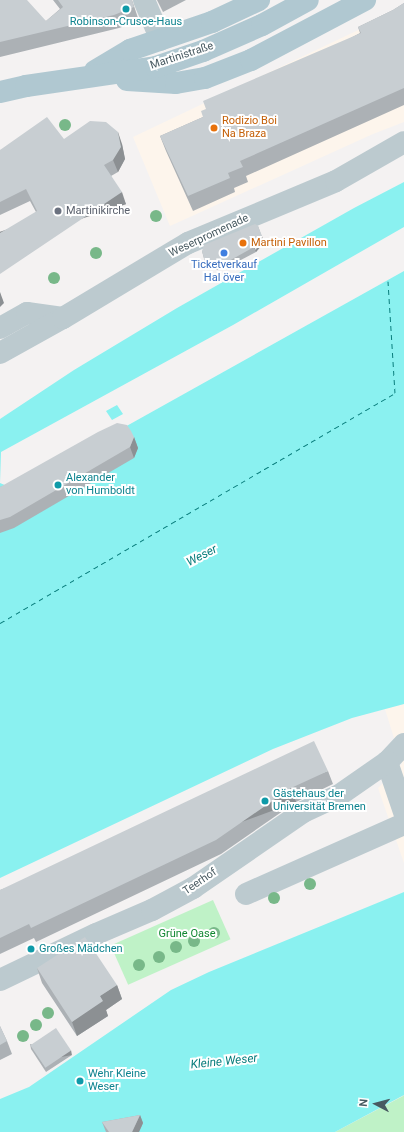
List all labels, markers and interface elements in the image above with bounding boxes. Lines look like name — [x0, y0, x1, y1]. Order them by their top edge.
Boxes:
marker: Robinson-Crusoe-Haus — [121, 4, 131, 14]
place label: Robinson-Crusoe-Haus — [70, 15, 182, 29]
street label: Martinistraße — [149, 40, 215, 72]
place label: Rodizio Boi Na Braza — [222, 115, 277, 141]
marker: Rodizio Boi Na Braza — [209, 123, 219, 133]
place label: Martinikirche — [66, 204, 130, 218]
marker: Martinikirche — [53, 206, 63, 216]
street label: Weserpromenade — [167, 212, 251, 260]
place label: Martini Pavillon — [251, 236, 327, 250]
marker: Martini Pavillon — [238, 238, 248, 248]
marker: Ticketverkauf Hal över — [219, 248, 229, 258]
place label: Ticketverkauf Hal över — [191, 259, 257, 285]
place label: Alexander von Humboldt — [66, 472, 135, 498]
marker: Alexander von Humboldt — [53, 480, 63, 490]
water label: Weser — [184, 542, 220, 570]
place label: Gästehaus der Universität Bremen — [273, 788, 366, 814]
marker: Gästehaus der Universität Bremen — [260, 796, 270, 806]
street label: Teerhof — [181, 866, 219, 898]
park label: Grüne Oase — [159, 927, 215, 941]
place label: Großes Mädchen — [39, 942, 123, 956]
marker: Großes Mädchen — [26, 944, 36, 954]
water label: Kleine Weser — [190, 1051, 258, 1073]
place label: Wehr Kleine Weser — [88, 1068, 146, 1094]
marker: Wehr Kleine Weser — [75, 1076, 85, 1086]
north arrow — [356, 1084, 396, 1124]
text: N — [357, 1098, 370, 1107]

